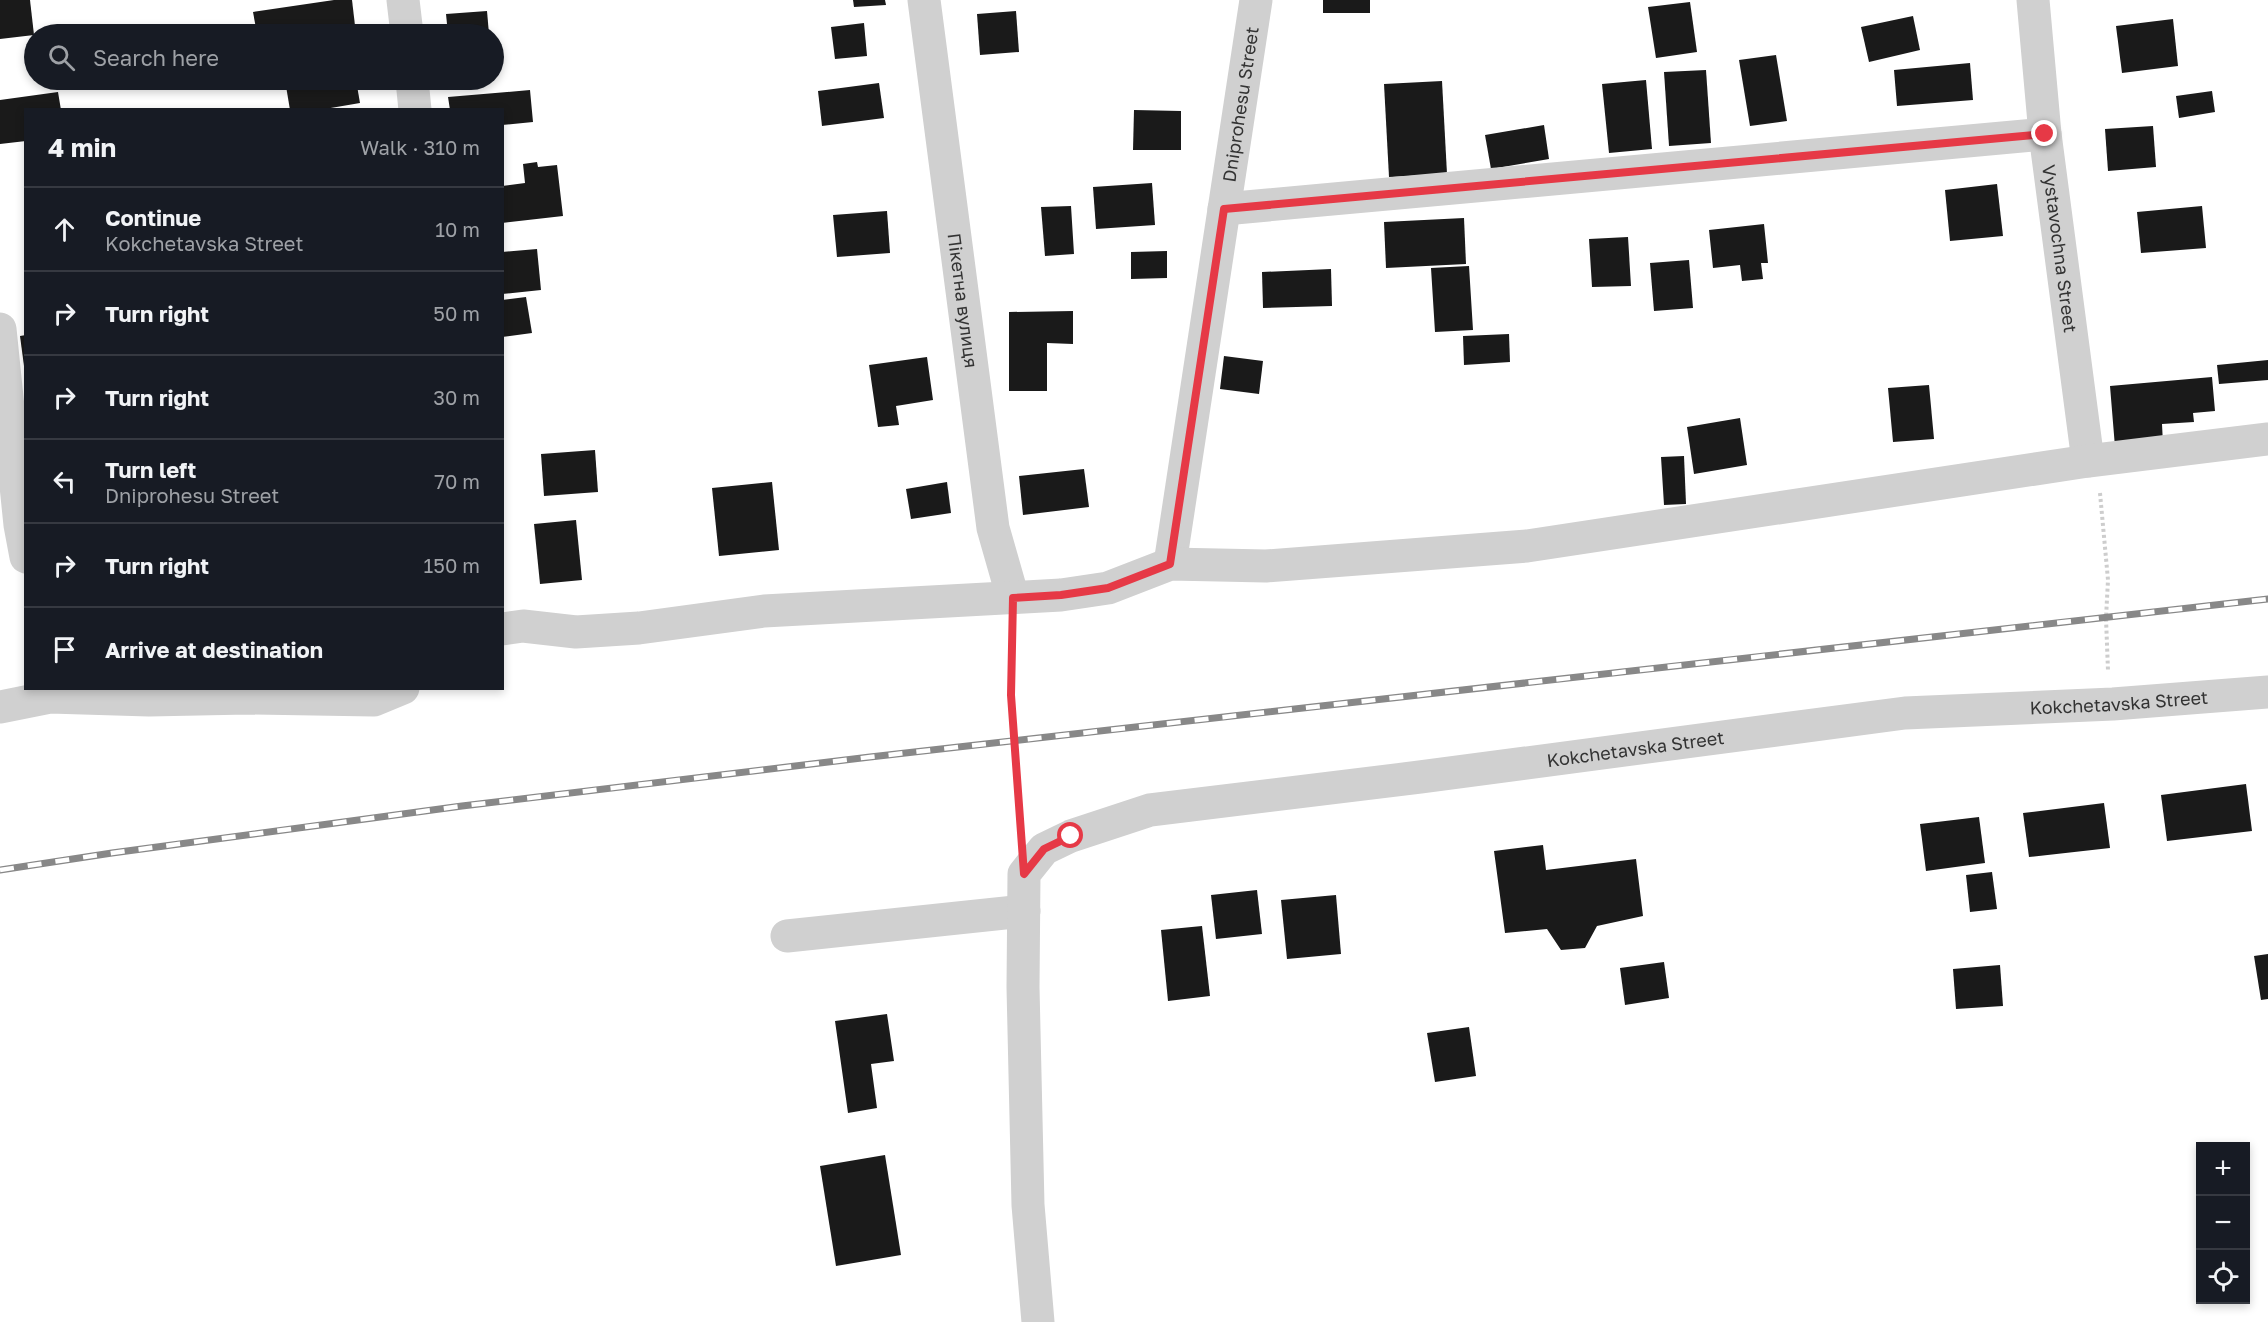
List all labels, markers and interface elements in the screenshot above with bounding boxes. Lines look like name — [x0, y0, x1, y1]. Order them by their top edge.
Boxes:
search box — [24, 24, 504, 90]
street label: Dniprohesu Street — [1217, 25, 1263, 184]
icon: search — [45, 41, 78, 74]
text: Search here — [93, 44, 219, 71]
route end — [2031, 120, 2057, 146]
text: 4 min — [48, 132, 116, 163]
text: Walk · 310 m — [360, 135, 480, 159]
street label: Vystavochna Street — [2038, 163, 2082, 334]
text: Continue — [105, 204, 201, 231]
icon: ahead — [48, 213, 81, 246]
text: 10 m — [435, 217, 480, 241]
text: Kokchetavska Street — [105, 231, 303, 255]
street label: Пікетна вулиця — [944, 232, 983, 369]
icon: right — [48, 297, 81, 330]
text: Turn right — [105, 300, 209, 327]
text: 50 m — [433, 301, 480, 325]
icon: right — [48, 381, 81, 414]
text: Turn right — [105, 384, 209, 411]
text: 30 m — [433, 385, 480, 409]
text: Turn left — [105, 456, 196, 483]
icon: left — [48, 465, 81, 498]
text: 70 m — [434, 469, 480, 493]
text: Dniprohesu Street — [105, 483, 279, 507]
icon: right — [48, 549, 81, 582]
text: Turn right — [105, 552, 209, 579]
text: 150 m — [424, 553, 480, 577]
icon: arrive — [48, 633, 81, 666]
text: Arrive at destination — [105, 636, 323, 663]
street label: Kokchetavska Street — [2029, 686, 2209, 719]
street label: Kokchetavska Street — [1545, 726, 1725, 771]
route start — [1057, 822, 1083, 848]
map controls — [2196, 1142, 2250, 1304]
button: + — [2196, 1142, 2250, 1196]
button: − — [2196, 1196, 2250, 1250]
button: locate — [2196, 1250, 2250, 1304]

